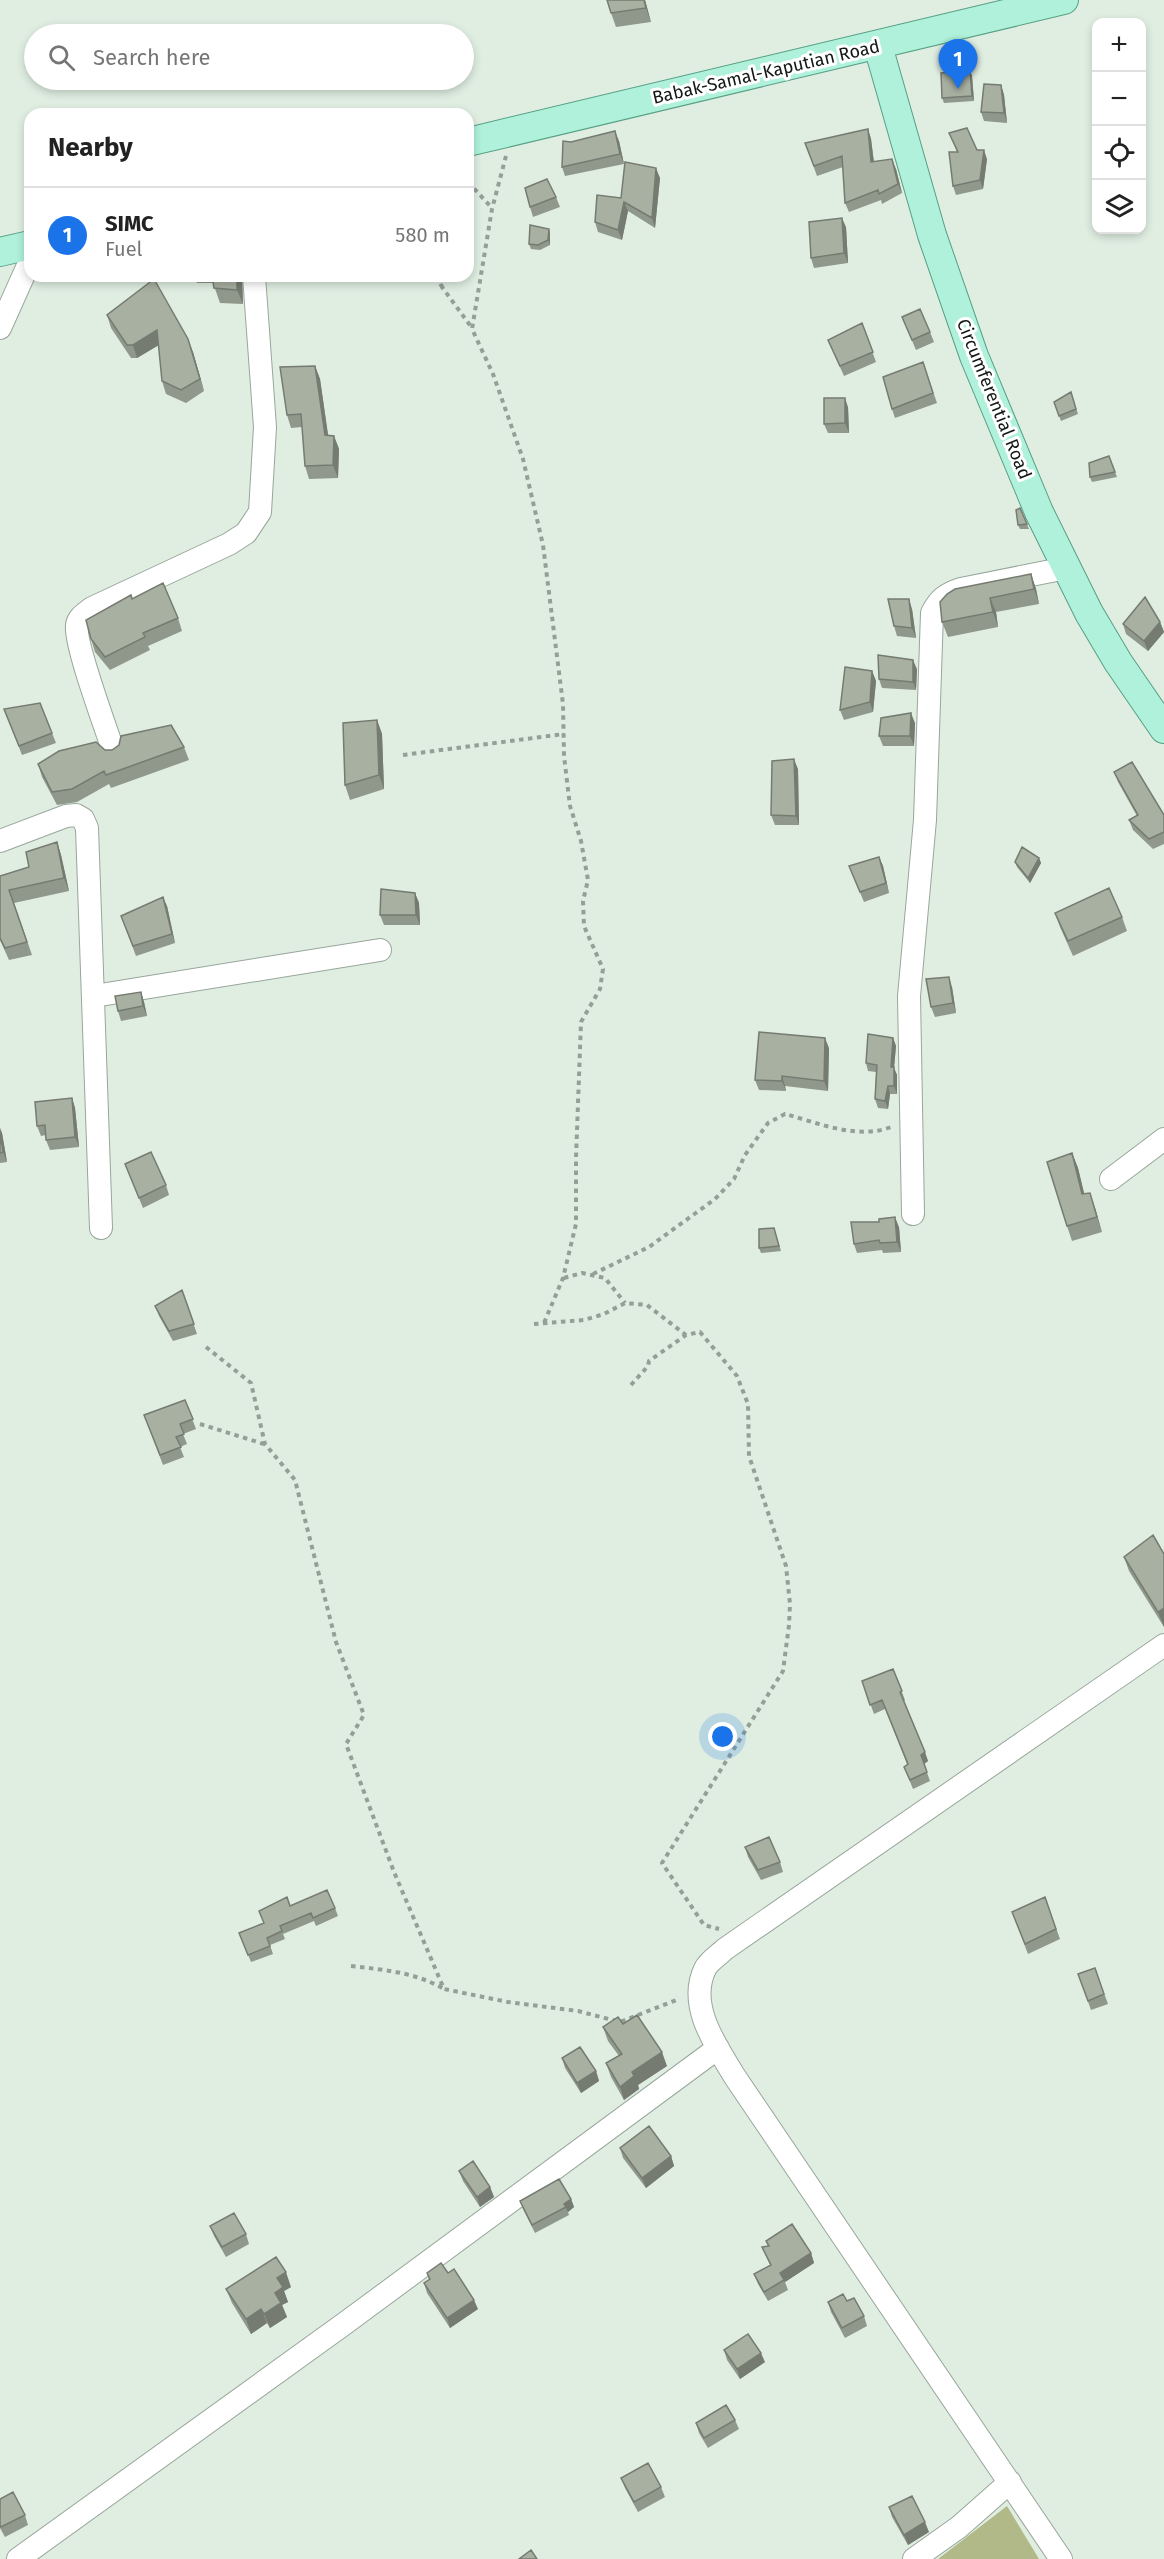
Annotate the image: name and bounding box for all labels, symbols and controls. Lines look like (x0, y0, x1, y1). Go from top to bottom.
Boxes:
map controls (1092, 18, 1146, 234)
button: + (1092, 18, 1146, 72)
search box (24, 24, 474, 90)
street label: Babak-Samal-Kaputian Road (650, 35, 882, 109)
pin: 1 (938, 40, 978, 89)
icon: search (45, 41, 78, 74)
text: Search here (93, 44, 211, 71)
button: − (1092, 72, 1146, 126)
button: locate (1092, 126, 1146, 180)
text: Nearby (48, 132, 133, 163)
button: layers (1092, 180, 1146, 234)
text: SIMC (105, 210, 154, 237)
text: 1 (63, 223, 72, 247)
text: 580 m (395, 223, 450, 247)
text: Fuel (105, 237, 142, 261)
street label: Circumferential Road (952, 316, 1036, 482)
your location (708, 1722, 737, 1751)

